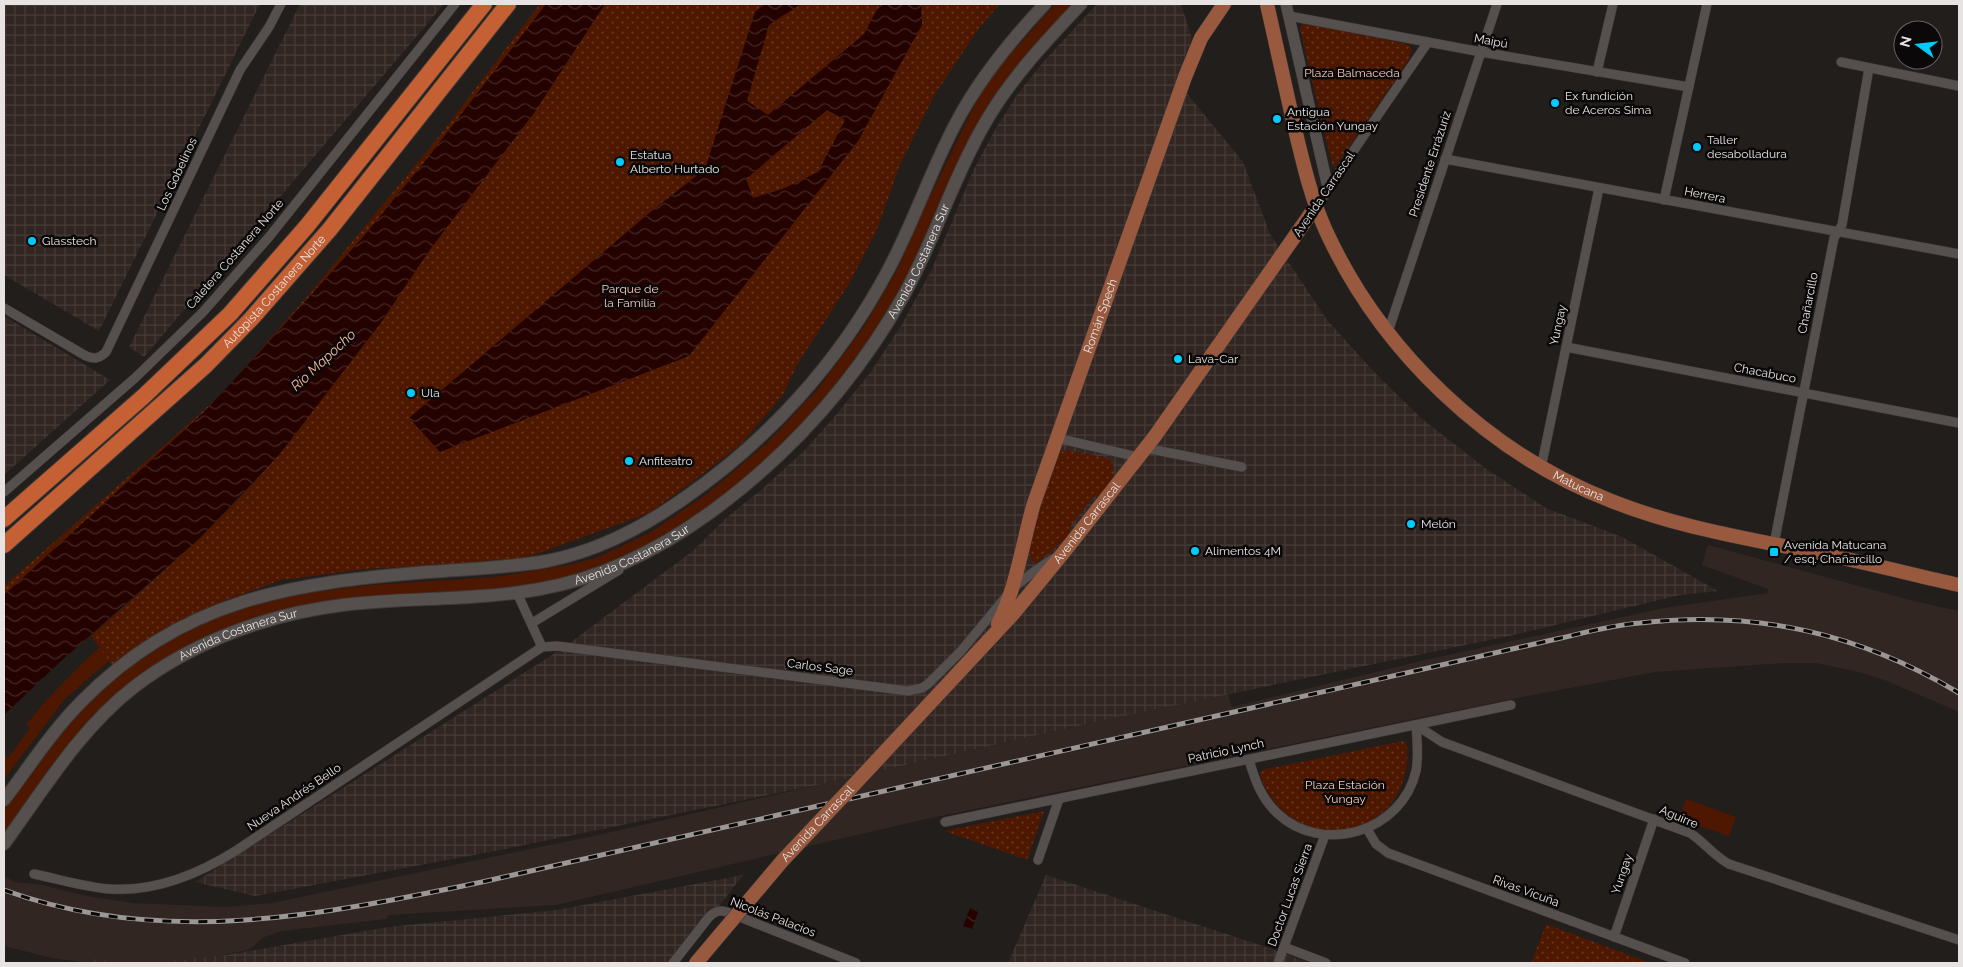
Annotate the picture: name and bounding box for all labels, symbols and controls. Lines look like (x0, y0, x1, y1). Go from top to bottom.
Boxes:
north arrow (1893, 20, 1943, 70)
street label: Maipú (1473, 31, 1509, 51)
text: N (1896, 34, 1915, 49)
park label: Plaza Balmaceda (1304, 66, 1400, 80)
place label: Ex fundición de Aceros Sima (1565, 89, 1651, 117)
marker: Ex fundición de Aceros Sima (1549, 97, 1561, 109)
place label: Antigua Estación Yungay (1287, 105, 1379, 133)
street label: Presidente Errázuriz (1406, 109, 1454, 219)
marker: Antigua Estación Yungay (1271, 113, 1283, 125)
place label: Taller desabolladura (1707, 133, 1787, 161)
street label: Los Gobelinos (154, 135, 200, 213)
marker: Taller desabolladura (1691, 141, 1703, 153)
place label: Estatua Alberto Hurtado (630, 148, 720, 176)
street label: Avenida Carrascal (1290, 148, 1358, 239)
marker: Estatua Alberto Hurtado (614, 156, 626, 168)
street label: Herrera (1683, 184, 1727, 206)
street label: Caletera Costanera Norte (184, 196, 286, 312)
street label: Avenida Costanera Sur (885, 201, 953, 321)
street label: Autopista Costanera Norte (220, 232, 328, 351)
place label: Glasstech (42, 234, 97, 248)
marker: Glasstech (26, 235, 38, 247)
street label: Chañarcillo (1795, 271, 1821, 335)
street label: Román Spech (1081, 277, 1120, 355)
park label: Parque de la Familia (601, 282, 659, 310)
street label: Yungay (1547, 303, 1569, 347)
water label: Río Mapocho (287, 326, 359, 394)
place label: Lava-Car (1188, 352, 1239, 366)
marker: Lava-Car (1172, 353, 1184, 365)
street label: Chacabuco (1733, 360, 1797, 386)
place label: Ula (421, 386, 440, 400)
marker: Ula (405, 387, 417, 399)
place label: Anfiteatro (639, 454, 693, 468)
marker: Anfiteatro (623, 455, 635, 467)
street label: Matucana (1550, 468, 1606, 504)
street label: Avenida Carrascal (1050, 479, 1124, 566)
place label: Melón (1421, 517, 1456, 531)
marker: Melón (1405, 518, 1417, 530)
street label: Avenida Costanera Sur (573, 521, 693, 588)
place label: Avenida Matucana / esq. Chañarcillo (1784, 538, 1886, 566)
place label: Alimentos 4M (1205, 544, 1281, 558)
marker: Alimentos 4M (1189, 545, 1201, 557)
marker: Avenida Matucana / esq. Chañarcillo (1768, 546, 1780, 558)
street label: Avenida Costanera Sur (176, 606, 299, 663)
street label: Carlos Sage (786, 656, 854, 678)
street label: Patricio Lynch (1187, 736, 1265, 766)
street label: Nueva Andrés Bello (245, 760, 343, 834)
park label: Plaza Estación Yungay (1305, 778, 1385, 806)
street label: Avenida Carrascal (778, 782, 857, 865)
street label: Aguirre (1658, 803, 1700, 831)
street label: Doctor Lucas Sierra (1265, 842, 1315, 948)
street label: Yungay (1609, 852, 1636, 896)
street label: Rivas Vicuña (1491, 873, 1561, 909)
street label: Nicolás Palacios (728, 894, 818, 940)

